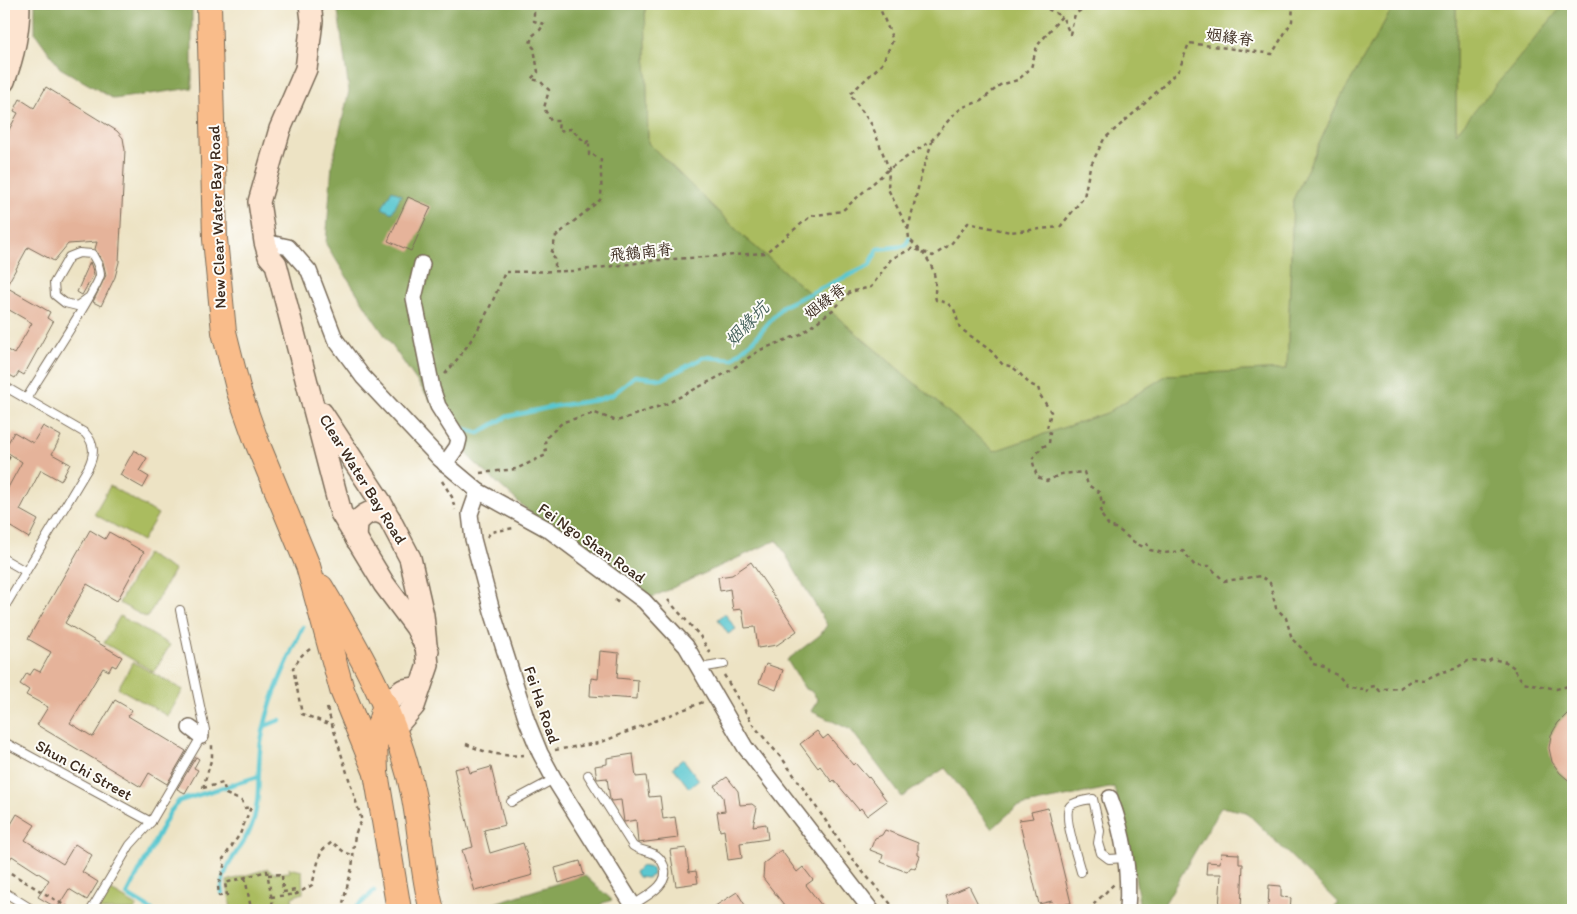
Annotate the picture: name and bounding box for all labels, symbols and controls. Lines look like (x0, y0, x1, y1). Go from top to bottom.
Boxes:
street label: 姻緣脊 (1205, 25, 1255, 49)
street label: New Clear Water Bay Road (204, 125, 230, 309)
street label: 飛鵝南脊 (608, 239, 674, 265)
street label: 姻緣脊 (800, 279, 850, 323)
water label: 姻緣坑 (720, 295, 775, 351)
street label: Clear Water Bay Road (315, 410, 411, 548)
street label: Fei Ngo Shan Road (535, 499, 650, 587)
street label: Fei Ha Road (520, 664, 564, 746)
street label: Shun Chi Street (32, 736, 136, 804)

